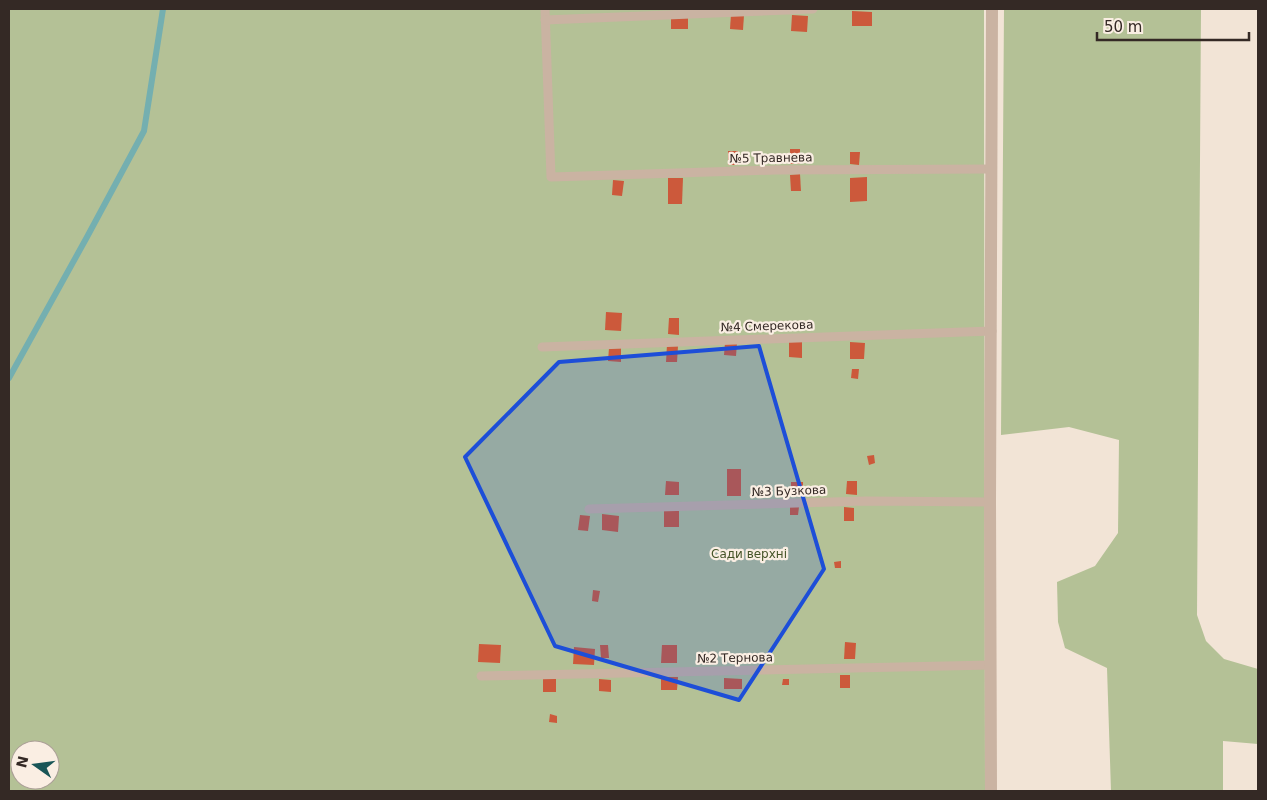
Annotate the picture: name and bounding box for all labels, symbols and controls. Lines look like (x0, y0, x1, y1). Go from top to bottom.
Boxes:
scale bar (1097, 10, 1250, 42)
text: 50 m (1104, 18, 1142, 36)
street label: №5 Травнева (729, 150, 813, 166)
street label: №4 Смерекова (720, 317, 814, 335)
street label: №3 Бузкова (751, 483, 827, 499)
park label: Сади верхні (711, 547, 787, 561)
street label: №2 Тернова (697, 650, 773, 666)
north arrow (10, 740, 60, 790)
text: N (13, 754, 32, 769)

